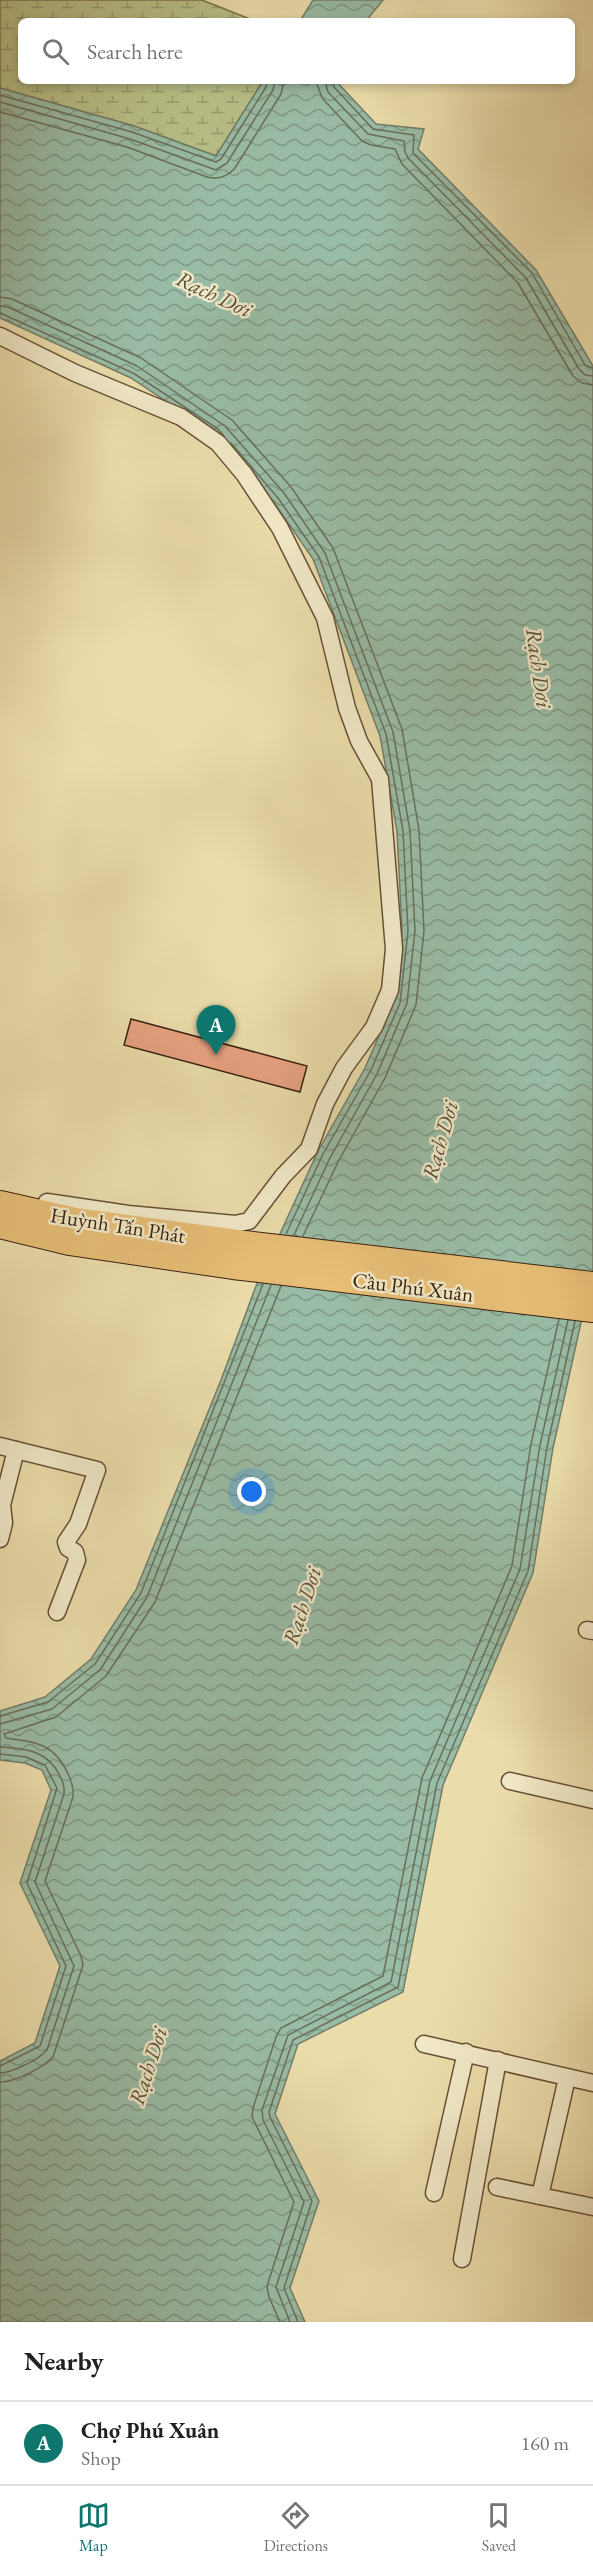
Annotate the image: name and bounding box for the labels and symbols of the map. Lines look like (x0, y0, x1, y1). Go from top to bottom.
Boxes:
water label: Rạch Dơi (171, 264, 258, 325)
water label: Rạch Dơi (519, 626, 559, 711)
pin: A (196, 1006, 236, 1055)
water label: Rạch Dơi (415, 1096, 465, 1183)
street label: Huỳnh Tấn Phát (49, 1201, 188, 1249)
street label: Cầu Phú Xuân (351, 1266, 475, 1308)
your location (237, 1477, 266, 1506)
water label: Rạch Dơi (276, 1562, 329, 1649)
water label: Rạch Dơi (122, 2022, 175, 2109)

